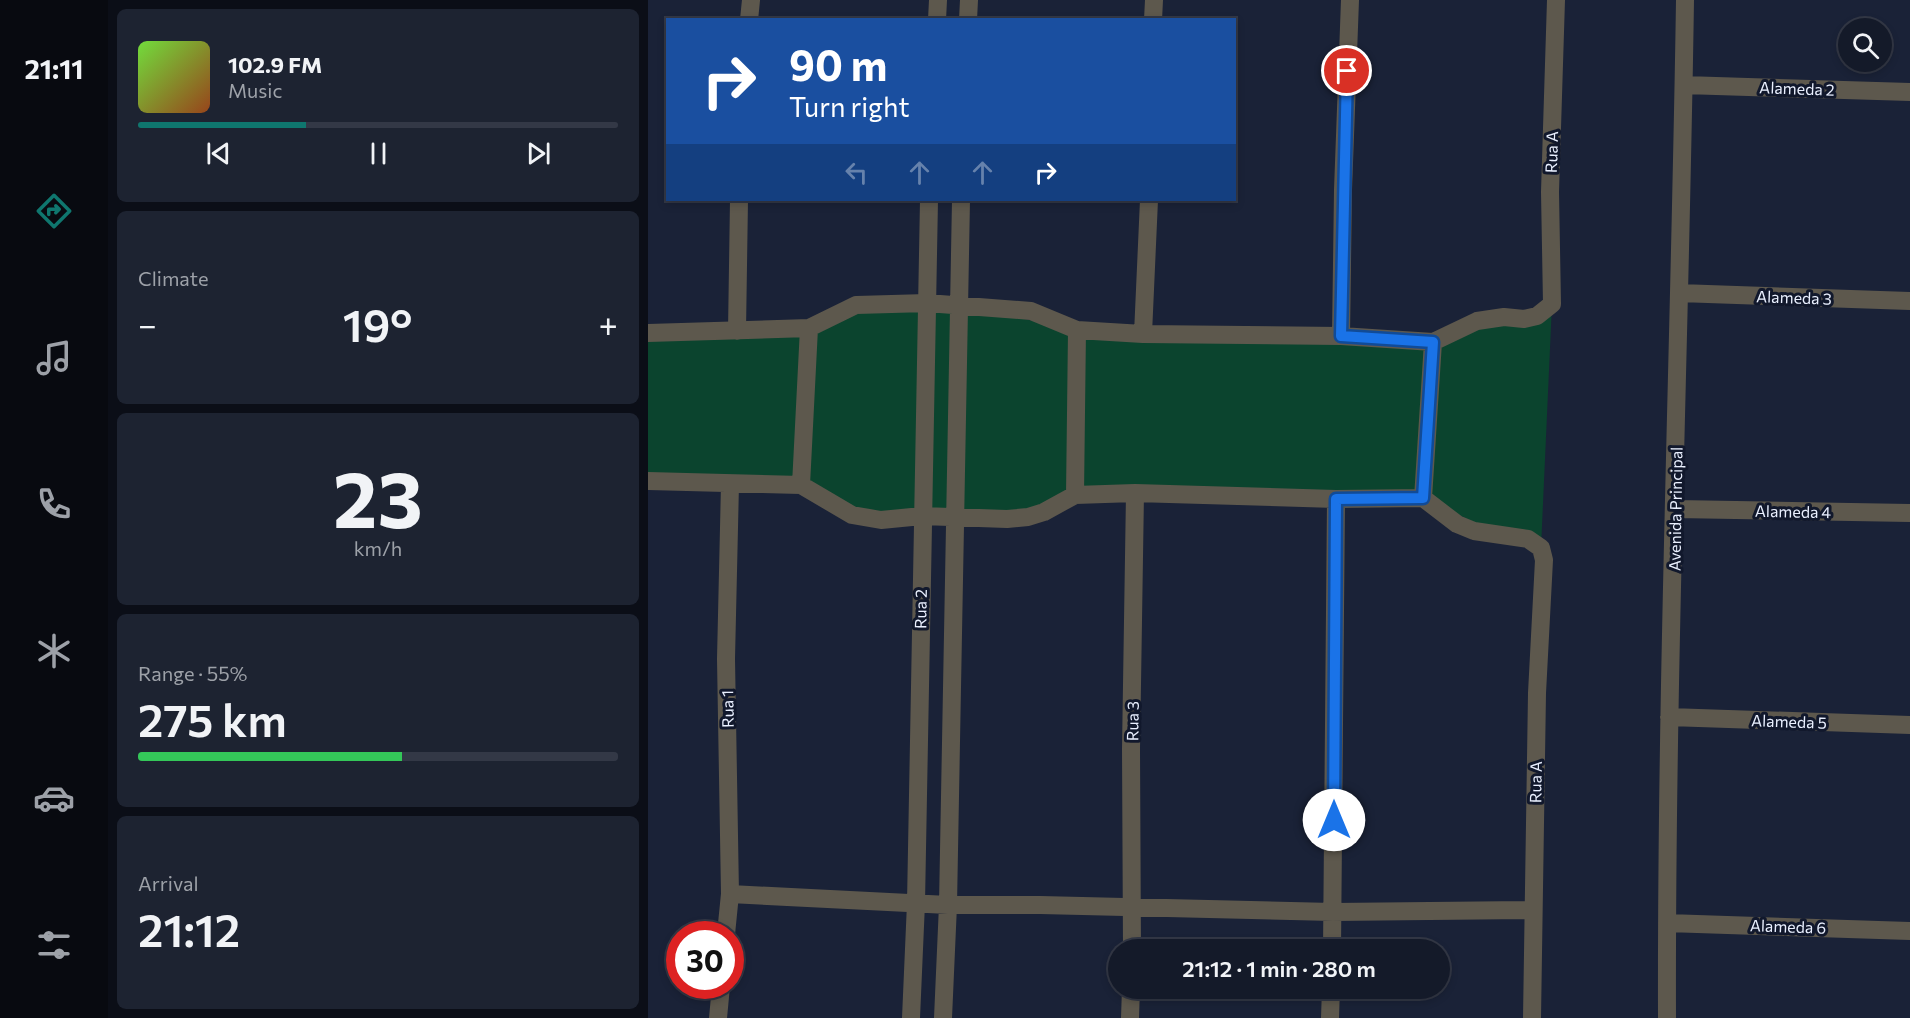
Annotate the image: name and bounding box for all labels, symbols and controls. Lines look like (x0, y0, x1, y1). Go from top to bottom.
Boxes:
map controls (1838, 18, 1892, 72)
button: search (1838, 18, 1892, 72)
text: 90 m (789, 38, 888, 90)
icon: right (690, 42, 768, 120)
pin (1321, 45, 1372, 96)
text: 102.9 FM (228, 51, 322, 78)
text: 21:11 (24, 52, 84, 85)
icon: arrive (1330, 54, 1363, 87)
street label: Alameda 2 (1759, 77, 1835, 99)
text: Music (228, 78, 282, 102)
text: Turn right (789, 90, 909, 123)
street label: Rua A (1541, 131, 1561, 173)
icon: previous (202, 137, 235, 170)
icon: pause (362, 137, 395, 170)
icon: next (522, 137, 555, 170)
icon: left (840, 156, 873, 189)
icon: ahead (903, 156, 936, 189)
icon: ahead (966, 156, 999, 189)
icon: right (1029, 156, 1062, 189)
icon: directions (33, 190, 75, 232)
text: Climate (138, 266, 208, 290)
street label: Alameda 3 (1756, 286, 1832, 308)
text: 19° (343, 296, 412, 351)
text: − (138, 303, 157, 344)
text: + (599, 303, 618, 344)
icon: music (33, 337, 75, 379)
street label: Avenida Principal (1664, 447, 1686, 571)
text: 23 (333, 449, 423, 544)
icon: phone (33, 483, 75, 525)
street label: Alameda 4 (1755, 501, 1832, 521)
text: km/h (354, 536, 402, 560)
street label: Rua 2 (910, 589, 930, 629)
icon: climate (33, 630, 75, 672)
text: Range · 55% (138, 661, 247, 685)
street label: Rua 1 (717, 690, 737, 728)
text: 275 km (138, 691, 287, 746)
street label: Rua 3 (1122, 701, 1142, 741)
street label: Alameda 5 (1751, 710, 1827, 732)
street label: Rua A (1525, 761, 1545, 803)
icon: car (33, 777, 75, 819)
position arrow (1302, 788, 1366, 852)
text: Arrival (138, 871, 199, 895)
text: 21:12 (138, 901, 240, 956)
street label: Alameda 6 (1750, 915, 1826, 937)
speed limit sign: 30 (666, 921, 744, 999)
icon: filters (33, 924, 75, 966)
text: 21:12 · 1 min · 280 m (1182, 955, 1376, 982)

